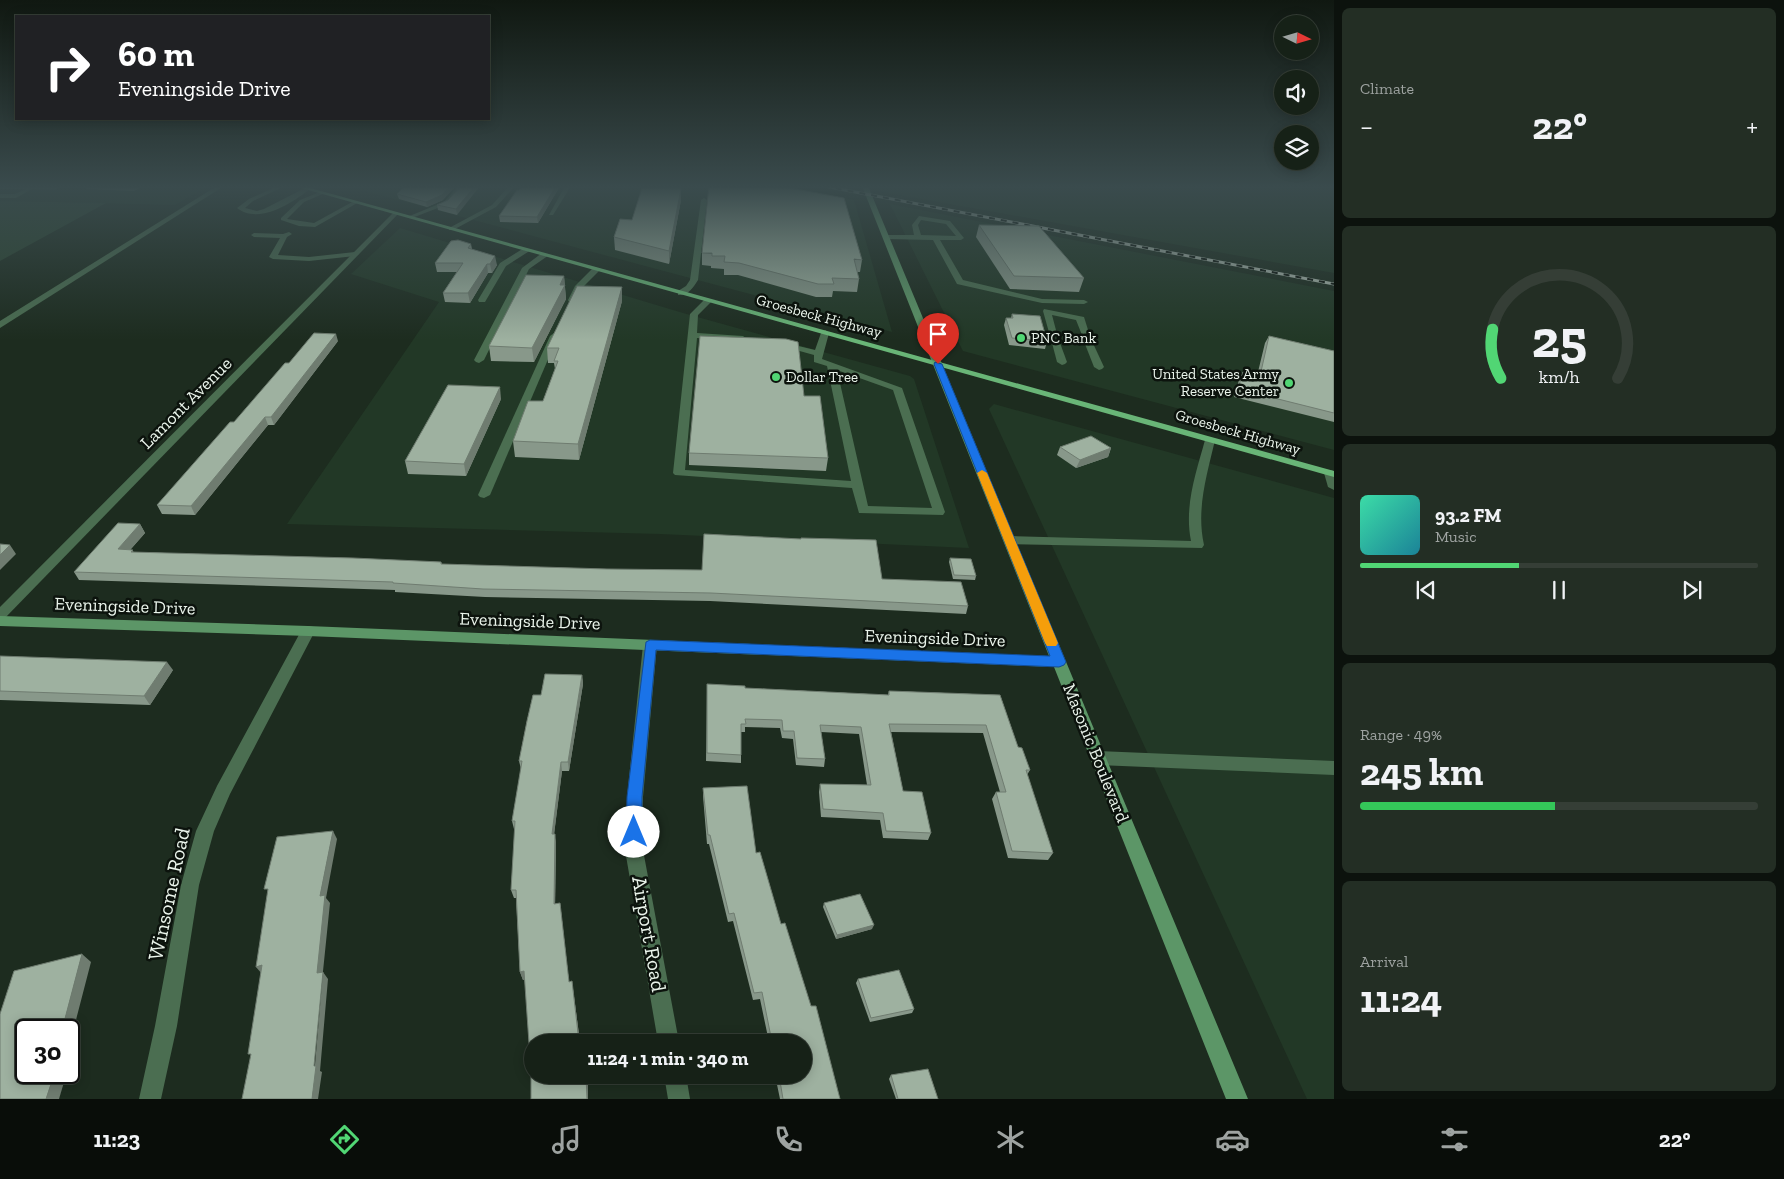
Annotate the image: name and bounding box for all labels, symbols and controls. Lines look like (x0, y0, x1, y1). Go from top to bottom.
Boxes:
north arrow (1274, 15, 1319, 60)
map controls (1274, 15, 1319, 170)
text: 60 m (118, 33, 194, 75)
icon: right (35, 35, 100, 100)
button: sound (1274, 70, 1319, 115)
text: Eveningside Drive (118, 75, 291, 102)
text: Climate (1360, 79, 1414, 98)
text: 22° (1532, 103, 1587, 149)
text: − (1360, 110, 1373, 143)
text: + (1746, 110, 1758, 143)
button: layers (1274, 125, 1319, 170)
street label: Groesbeck Highway (754, 291, 884, 341)
text: 25 (1531, 308, 1587, 370)
pin (917, 313, 959, 364)
icon: arrive (924, 320, 952, 348)
place label: PNC Bank (1031, 329, 1096, 347)
marker: PNC Bank (1015, 332, 1027, 344)
street label: Lamont Avenue (135, 352, 237, 454)
place label: United States Army Reserve Center (1152, 365, 1279, 400)
text: km/h (1539, 366, 1579, 388)
place label: Dollar Tree (786, 368, 858, 386)
marker: Dollar Tree (770, 371, 782, 383)
marker: United States Army Reserve Center (1283, 377, 1295, 389)
street label: Groesbeck Highway (1173, 406, 1303, 459)
text: 93.2 FM (1435, 504, 1501, 527)
text: Music (1435, 527, 1477, 546)
icon: previous (1412, 576, 1440, 604)
icon: pause (1545, 576, 1573, 604)
icon: next (1678, 576, 1706, 604)
street label: Eveningside Drive (54, 593, 196, 619)
street label: Eveningside Drive (459, 608, 601, 634)
street label: Eveningside Drive (864, 625, 1006, 651)
street label: Masonic Boulevard (1058, 680, 1134, 826)
text: Range · 49% (1360, 725, 1442, 744)
text: 245 km (1360, 749, 1483, 795)
position arrow (607, 805, 659, 857)
street label: Winsome Road (142, 825, 195, 963)
street label: Airport Road (627, 874, 672, 994)
text: Arrival (1360, 952, 1408, 971)
text: 11:24 (1360, 976, 1442, 1022)
speed limit sign: 30 (15, 1019, 80, 1084)
text: 11:24 · 1 min · 340 m (588, 1047, 748, 1070)
icon: directions (327, 1122, 362, 1157)
icon: music (549, 1122, 584, 1157)
icon: phone (771, 1122, 806, 1157)
icon: climate (993, 1122, 1028, 1157)
icon: car (1215, 1122, 1250, 1157)
icon: filters (1437, 1122, 1472, 1157)
text: 11:23 (93, 1126, 140, 1153)
text: 22° (1659, 1126, 1690, 1153)

